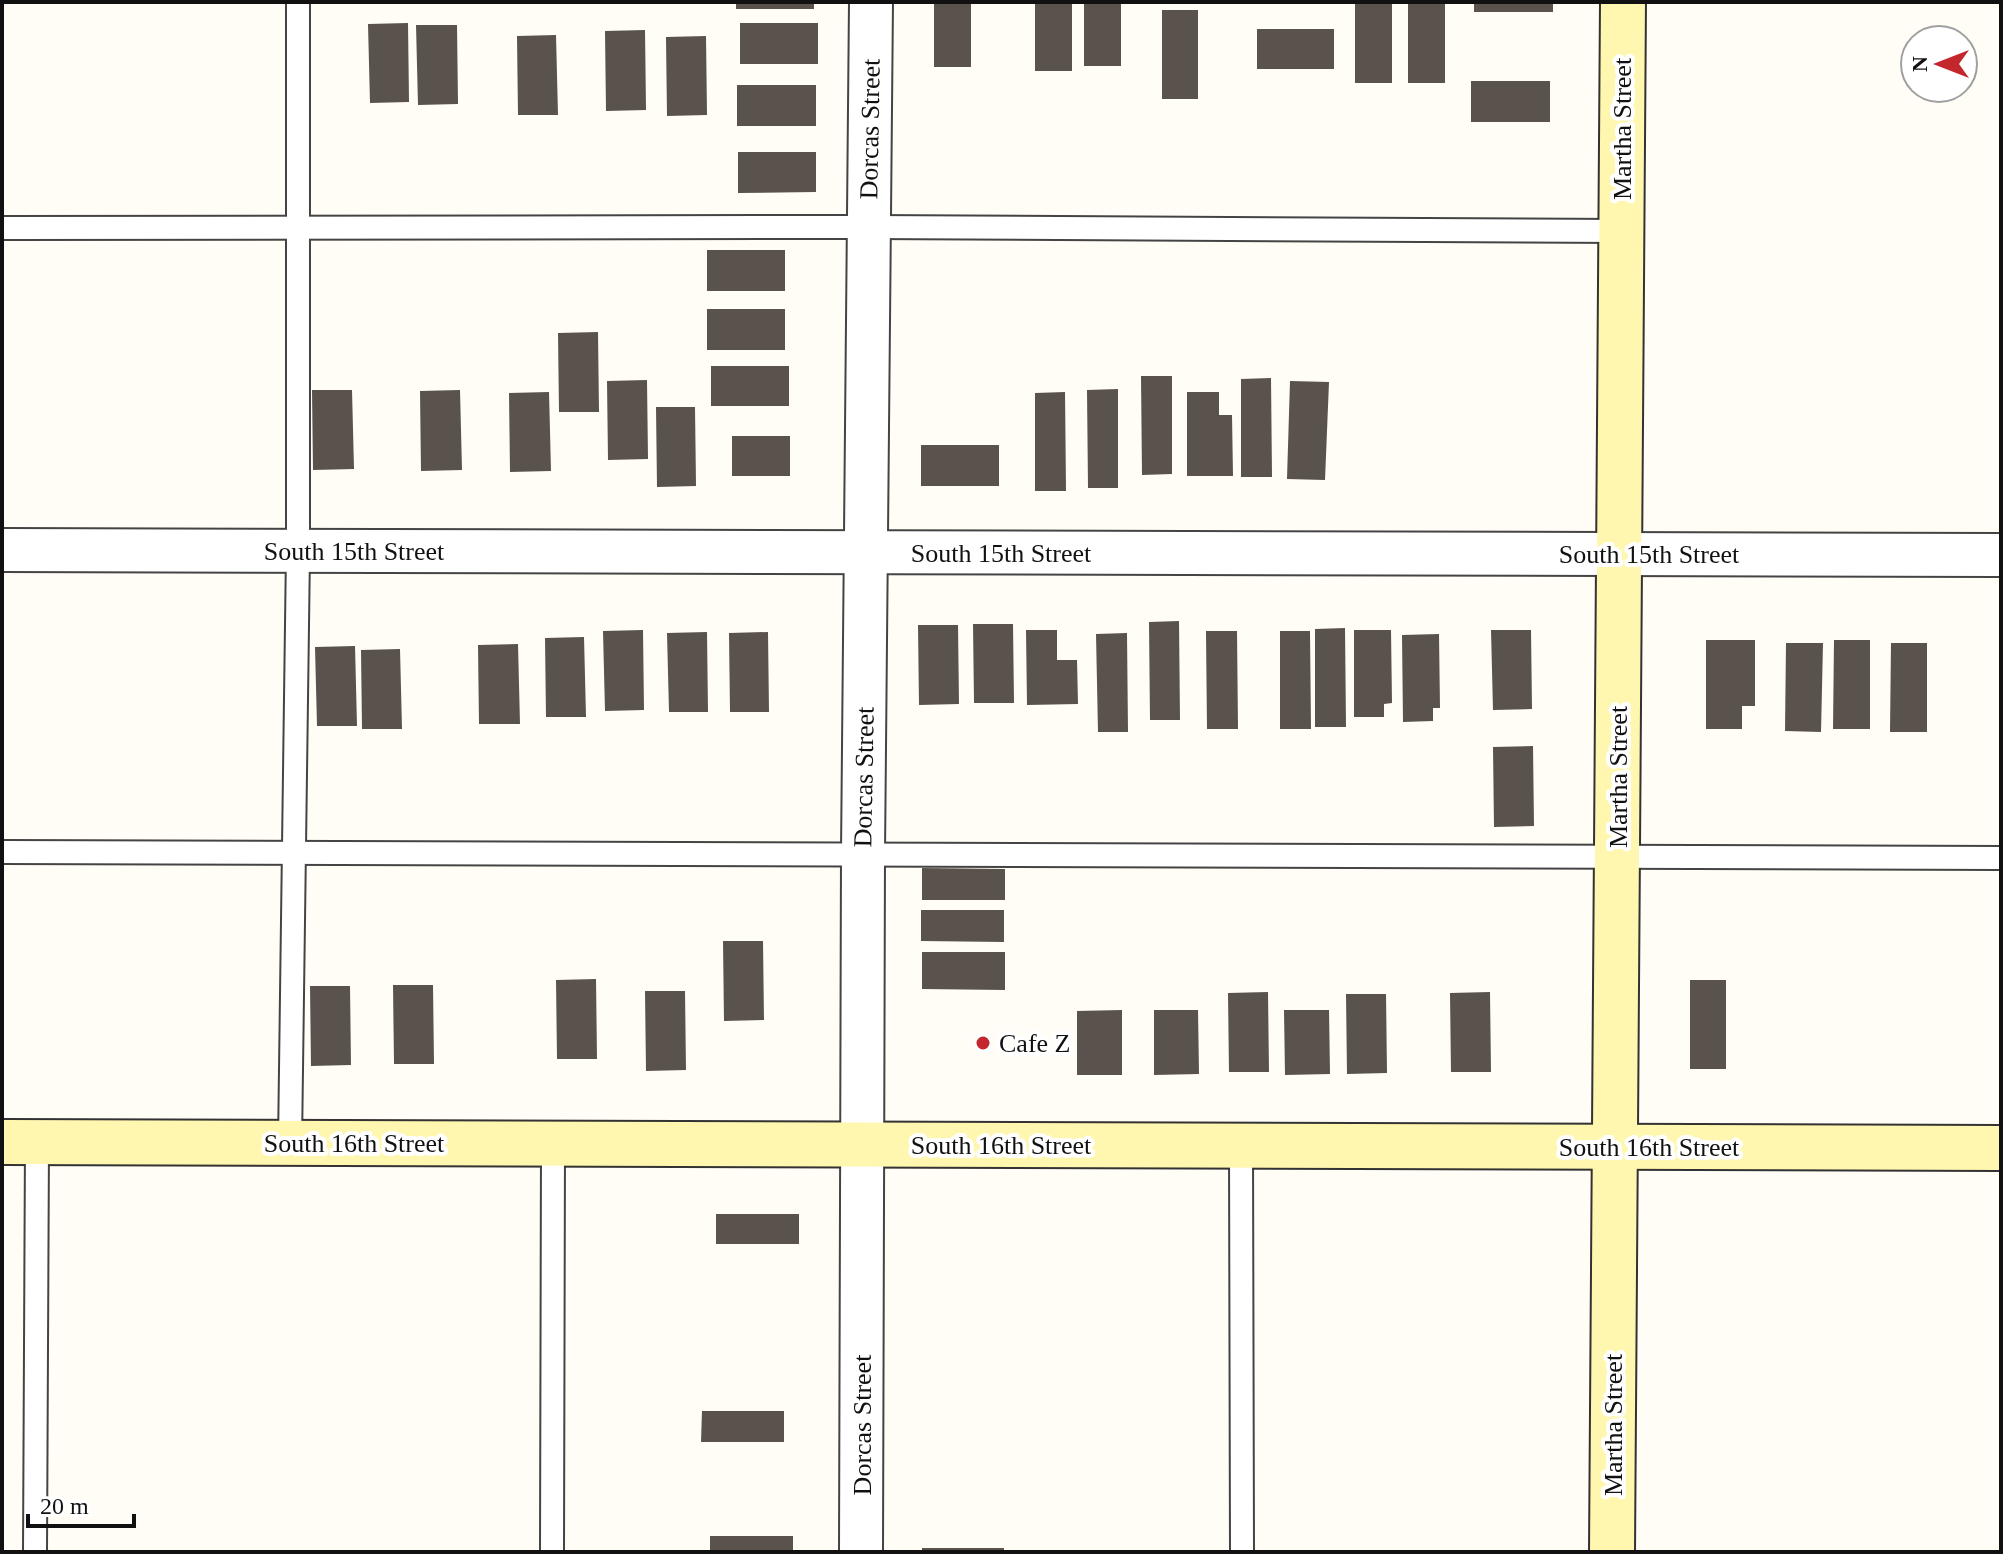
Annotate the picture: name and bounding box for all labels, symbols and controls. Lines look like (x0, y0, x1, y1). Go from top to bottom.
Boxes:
north arrow (1899, 24, 1979, 104)
text: N (1907, 56, 1932, 72)
street label: Martha Street (1608, 57, 1637, 200)
street label: Dorcas Street (854, 58, 886, 200)
street label: South 15th Street (264, 537, 445, 566)
street label: South 15th Street (911, 539, 1092, 568)
street label: South 15th Street (1559, 540, 1740, 569)
street label: Martha Street (1604, 705, 1633, 848)
street label: Dorcas Street (848, 706, 880, 848)
place label: Cafe Z (999, 1029, 1070, 1058)
marker: Cafe Z (974, 1034, 992, 1052)
street label: South 16th Street (264, 1129, 445, 1158)
street label: South 16th Street (911, 1131, 1092, 1160)
street label: South 16th Street (1559, 1133, 1740, 1162)
street label: Martha Street (1599, 1353, 1628, 1496)
street label: Dorcas Street (848, 1354, 877, 1495)
scale bar (28, 1478, 134, 1528)
text: 20 m (40, 1493, 89, 1519)

